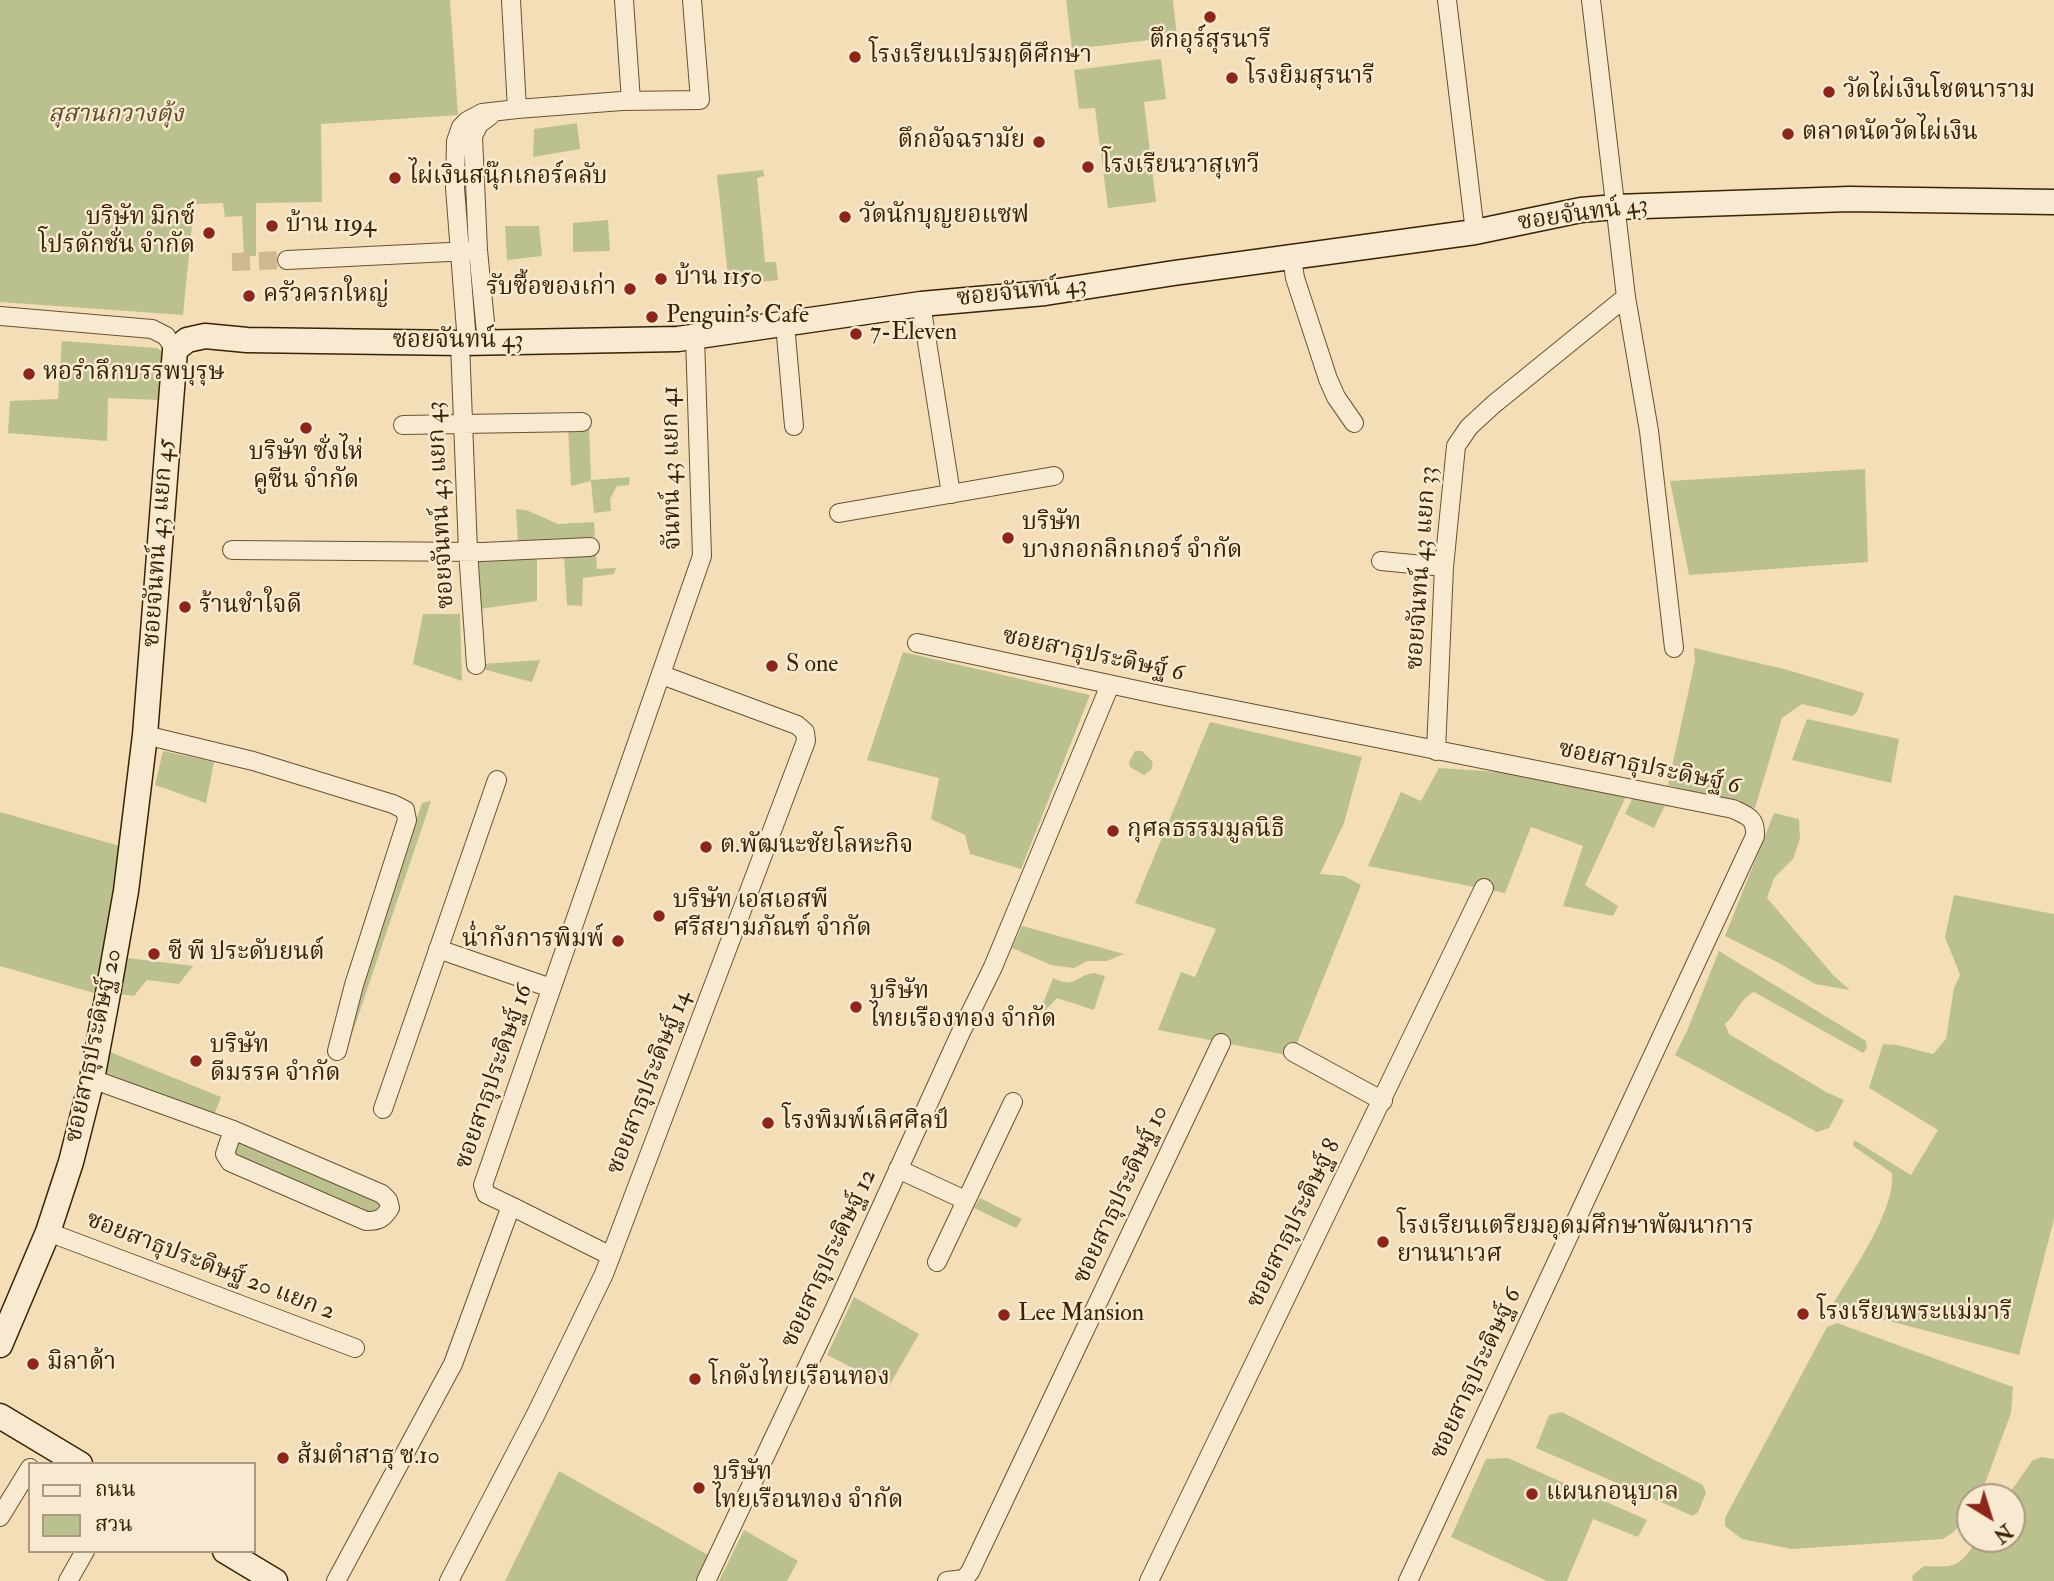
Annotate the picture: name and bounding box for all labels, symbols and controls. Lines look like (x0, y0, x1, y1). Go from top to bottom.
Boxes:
marker: ตึกอุร์สุรนารี (1202, 9, 1218, 25)
place label: ตึกอุร์สุรนารี (1149, 28, 1271, 56)
place label: โรงเรียนเปรมฤดีศึกษา (869, 43, 1092, 71)
marker: โรงเรียนเปรมฤดีศึกษา (847, 49, 863, 65)
place label: โรงยิมสุรนารี (1246, 64, 1374, 92)
marker: โรงยิมสุรนารี (1224, 70, 1240, 86)
place label: วัดไผ่เงินโชตนาราม (1843, 78, 2035, 106)
marker: วัดไผ่เงินโชตนาราม (1821, 84, 1837, 100)
park label: สุสานกวางตุ้ง (48, 102, 184, 130)
place label: ตลาดนัดวัดไผ่เงิน (1802, 120, 1978, 148)
marker: ตลาดนัดวัดไผ่เงิน (1780, 126, 1796, 142)
place label: ตึกอัจฉรามัย (898, 128, 1025, 156)
marker: ตึกอัจฉรามัย (1031, 134, 1047, 150)
place label: โรงเรียนวาสุเทวี (1102, 153, 1259, 181)
marker: โรงเรียนวาสุเทวี (1080, 159, 1096, 175)
place label: ไผ่เงินสนุ๊กเกอร์คลับ (409, 164, 608, 192)
marker: ไผ่เงินสนุ๊กเกอร์คลับ (387, 170, 403, 186)
street label: ซอยจันทน์ 43 (1516, 192, 1650, 238)
place label: วัดนักบุญยอแซฟ (859, 203, 1029, 231)
place label: บริษัท มิกซ์ โปรดักชั่น จำกัด (38, 205, 195, 261)
marker: วัดนักบุญยอแซฟ (837, 209, 853, 225)
place label: บ้าน 1194 (286, 212, 376, 240)
marker: บ้าน 1194 (264, 218, 280, 234)
marker: บริษัท มิกซ์ โปรดักชั่น จำกัด (201, 225, 217, 241)
place label: บ้าน 1150 (675, 265, 762, 293)
marker: บ้าน 1150 (653, 271, 669, 287)
street label: ซอยจันทน์ 43 (955, 272, 1089, 314)
place label: รับซื้อของเก่า (486, 275, 616, 303)
marker: รับซื้อของเก่า (622, 281, 638, 297)
place label: ครัวครกใหญ่ (263, 282, 389, 310)
marker: ครัวครกใหญ่ (241, 288, 257, 304)
place label: Penguin's Cafe (666, 303, 809, 331)
marker: Penguin's Cafe (644, 309, 660, 325)
place label: 7-Eleven (870, 320, 957, 348)
marker: 7-Eleven (848, 326, 864, 342)
street label: ซอยจันทน์ 43 (392, 328, 524, 356)
place label: หอรำลึกบรรพบุรุษ (43, 360, 224, 388)
marker: หอรำลึกบรรพบุรุษ (21, 366, 37, 382)
street label: จันทน์ 43 แยก 41 (657, 386, 689, 550)
street label: ซอยจันทน์ 43 แยก 43 (422, 400, 462, 610)
marker: บริษัท ซั่งไห่ คูซีน จำกัด (298, 420, 314, 436)
street label: ซอยจันทน์ 43 แยก 45 (138, 438, 182, 648)
place label: บริษัท ซั่งไห่ คูซีน จำกัด (249, 440, 363, 496)
street label: ซอยจันทน์ 43 แยก 33 (1402, 465, 1444, 671)
place label: บริษัท บางกอกลิกเกอร์ จำกัด (1022, 510, 1242, 566)
marker: บริษัท บางกอกลิกเกอร์ จำกัด (1000, 530, 1016, 546)
place label: ร้านชำใจดี (199, 593, 302, 621)
marker: ร้านชำใจดี (177, 599, 193, 615)
street label: ซอยสาธุประดิษฐ์ 6 (1000, 623, 1186, 689)
place label: S one (786, 652, 838, 680)
marker: S one (764, 658, 780, 674)
street label: ซอยสาธุประดิษฐ์ 6 (1556, 736, 1742, 802)
place label: กุศลธรรมมูลนิธิ (1127, 817, 1285, 845)
marker: กุศลธรรมมูลนิธิ (1105, 823, 1121, 839)
place label: ต.พัฒนะชัยโลหะกิจ (720, 833, 913, 861)
marker: ต.พัฒนะชัยโลหะกิจ (698, 839, 714, 855)
place label: บริษัท เอสเอสพี ศรีสยามภัณฑ์ จำกัด (673, 888, 872, 944)
marker: บริษัท เอสเอสพี ศรีสยามภัณฑ์ จำกัด (651, 908, 667, 924)
place label: น่ำกังการพิมพ์ (462, 927, 604, 955)
marker: น่ำกังการพิมพ์ (610, 933, 626, 949)
place label: ซี พี ประดับยนต์ (168, 940, 325, 968)
marker: ซี พี ประดับยนต์ (146, 946, 162, 962)
street label: ซอยสาธุประดิษฐ์ 20 (60, 947, 130, 1145)
place label: บริษัท ไทยเรืองทอง จำกัด (870, 979, 1056, 1035)
street label: ซอยสาธุประดิษฐ์ 16 (450, 981, 540, 1173)
street label: ซอยสาธุประดิษฐ์ 14 (602, 987, 698, 1179)
marker: บริษัท ไทยเรืองทอง จำกัด (848, 999, 864, 1015)
place label: บริษัท ดีมรรค จำกัด (210, 1033, 341, 1089)
marker: บริษัท ดีมรรค จำกัด (188, 1053, 204, 1069)
street label: ซอยสาธุประดิษฐ์ 10 (1068, 1101, 1176, 1289)
place label: โรงพิมพ์เลิศศิลป์ (782, 1109, 949, 1137)
marker: โรงพิมพ์เลิศศิลป์ (760, 1115, 776, 1131)
street label: ซอยสาธุประดิษฐ์ 8 (1242, 1135, 1348, 1313)
street label: ซอยสาธุประดิษฐ์ 12 (776, 1165, 884, 1353)
street label: ซอยสาธุประดิษฐ์ 20 แยก 2 (82, 1206, 338, 1328)
place label: โรงเรียนเตรียมอุดมศึกษาพัฒนาการ ยานนาเวศ (1397, 1214, 1754, 1270)
marker: โรงเรียนเตรียมอุดมศึกษาพัฒนาการ ยานนาเวศ (1375, 1234, 1391, 1250)
street label: ซอยสาธุประดิษฐ์ 6 (1425, 1284, 1529, 1464)
place label: โรงเรียนพระแม่มารี (1817, 1300, 2012, 1328)
place label: Lee Mansion (1018, 1301, 1144, 1329)
marker: โรงเรียนพระแม่มารี (1795, 1306, 1811, 1322)
marker: Lee Mansion (996, 1307, 1012, 1323)
place label: มิลาด้า (47, 1350, 116, 1378)
marker: มิลาด้า (25, 1356, 41, 1372)
place label: โกดังไทยเรือนทอง (709, 1365, 890, 1393)
marker: โกดังไทยเรือนทอง (687, 1371, 703, 1387)
place label: ส้มตำสาธุ ซ.10 (297, 1444, 440, 1472)
marker: ส้มตำสาธุ ซ.10 (275, 1450, 291, 1466)
place label: บริษัท ไทยเรือนทอง จำกัด (713, 1460, 903, 1516)
legend (28, 1462, 256, 1553)
text: ถนน (95, 1476, 136, 1503)
marker: บริษัท ไทยเรือนทอง จำกัด (691, 1480, 707, 1496)
place label: แผนกอนุบาล (1546, 1480, 1679, 1508)
north arrow (1956, 1483, 2026, 1553)
marker: แผนกอนุบาล (1524, 1486, 1540, 1502)
text: สวน (95, 1511, 133, 1538)
text: N (1989, 1518, 2017, 1548)

